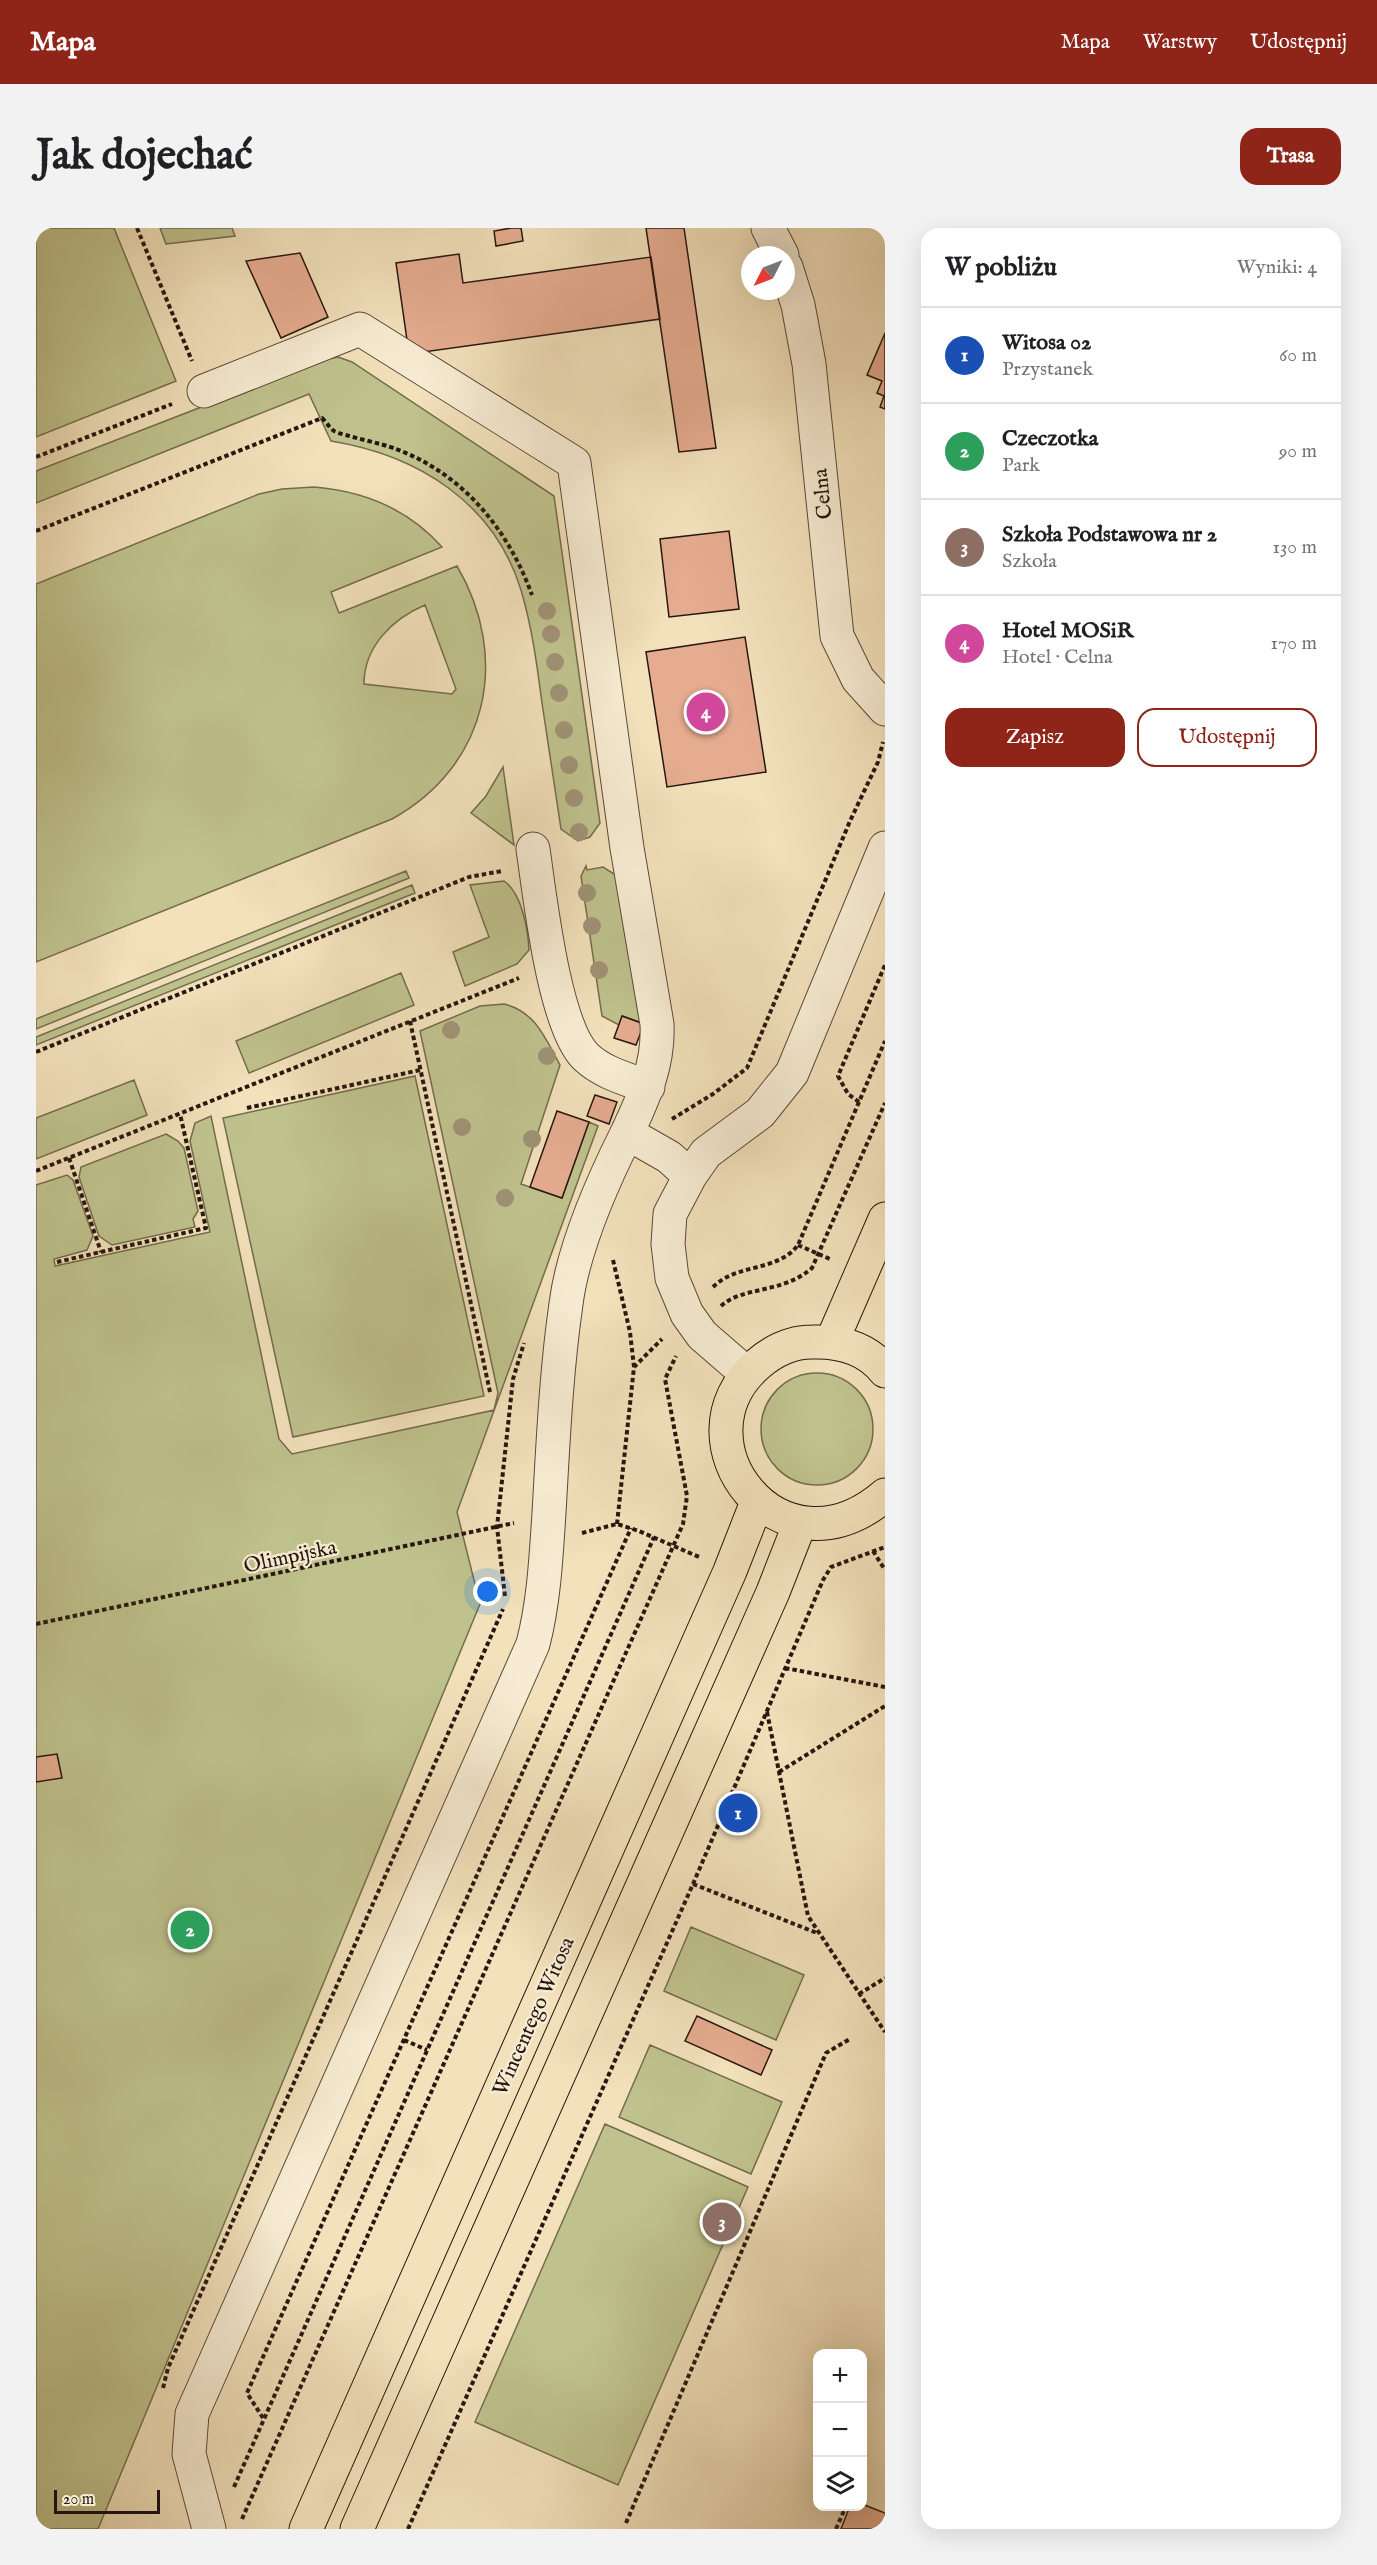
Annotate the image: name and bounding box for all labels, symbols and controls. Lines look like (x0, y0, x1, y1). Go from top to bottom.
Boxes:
text: Mapa (30, 25, 96, 60)
text: Mapa (1060, 29, 1110, 56)
text: Warstwy (1143, 29, 1217, 56)
text: Udostępnij (1250, 29, 1347, 56)
button: Trasa (1240, 128, 1341, 185)
text: Jak dojechać (36, 130, 253, 183)
north arrow (741, 246, 795, 300)
text: W pobliżu (945, 251, 1057, 284)
text: Wyniki: 4 (1237, 255, 1317, 280)
text: Witosa 02 (1002, 329, 1091, 357)
text: 1 (961, 343, 968, 368)
text: 60 m (1279, 343, 1317, 368)
text: Przystanek (1002, 357, 1093, 382)
text: Czeczotka (1002, 425, 1098, 453)
text: 2 (960, 439, 969, 464)
text: 90 m (1279, 439, 1317, 464)
text: Park (1002, 453, 1040, 478)
street label: Celna (807, 466, 840, 520)
text: Szkoła Podstawowa nr 2 (1002, 521, 1217, 549)
text: 3 (961, 535, 968, 560)
text: 130 m (1272, 535, 1317, 560)
text: Szkoła (1002, 549, 1057, 574)
text: Hotel MOSiR (1002, 617, 1133, 645)
text: 4 (960, 631, 969, 656)
text: 170 m (1271, 631, 1317, 656)
text: Hotel · Celna (1002, 645, 1113, 670)
pin: 4 (686, 690, 726, 734)
button: Zapisz (945, 708, 1125, 767)
button: Udostępnij (1137, 708, 1317, 767)
street label: Olimpijska (241, 1534, 340, 1580)
your location (473, 1577, 502, 1606)
pin: 1 (718, 1790, 758, 1836)
pin: 2 (170, 1908, 210, 1952)
street label: Wincentego Witosa (487, 1932, 582, 2100)
pin: 3 (702, 2200, 742, 2244)
map controls (813, 2349, 867, 2511)
button: + (813, 2349, 867, 2403)
button: − (813, 2403, 867, 2457)
button: layers (813, 2457, 867, 2511)
scale bar (54, 2487, 160, 2514)
text: 20 m (63, 2490, 94, 2510)

